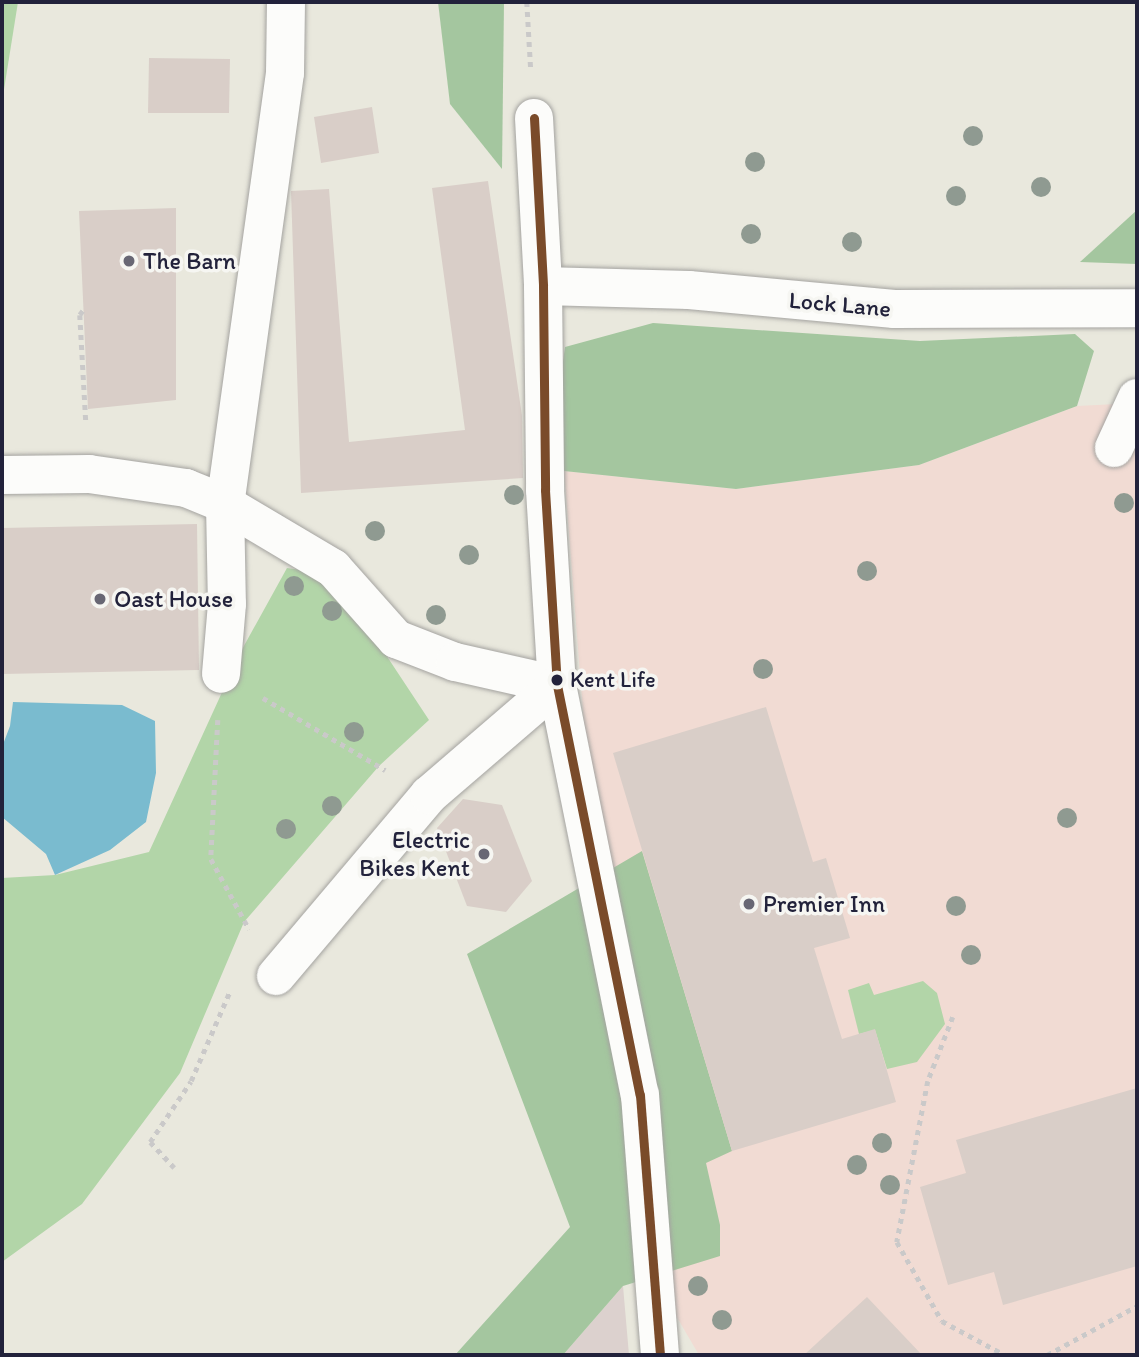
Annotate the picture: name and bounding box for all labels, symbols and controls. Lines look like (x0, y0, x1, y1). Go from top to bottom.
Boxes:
place label: The Barn (143, 247, 237, 275)
marker: The Barn (121, 253, 137, 269)
street label: Lock Lane (787, 285, 893, 323)
place label: Oast House (114, 585, 233, 613)
marker: Oast House (92, 591, 108, 607)
place label: Kent Life (570, 667, 656, 693)
marker: Kent Life (550, 673, 564, 687)
place label: Electric Bikes Kent (359, 826, 470, 882)
marker: Electric Bikes Kent (476, 846, 492, 862)
place label: Premier Inn (763, 890, 885, 918)
marker: Premier Inn (741, 896, 757, 912)

